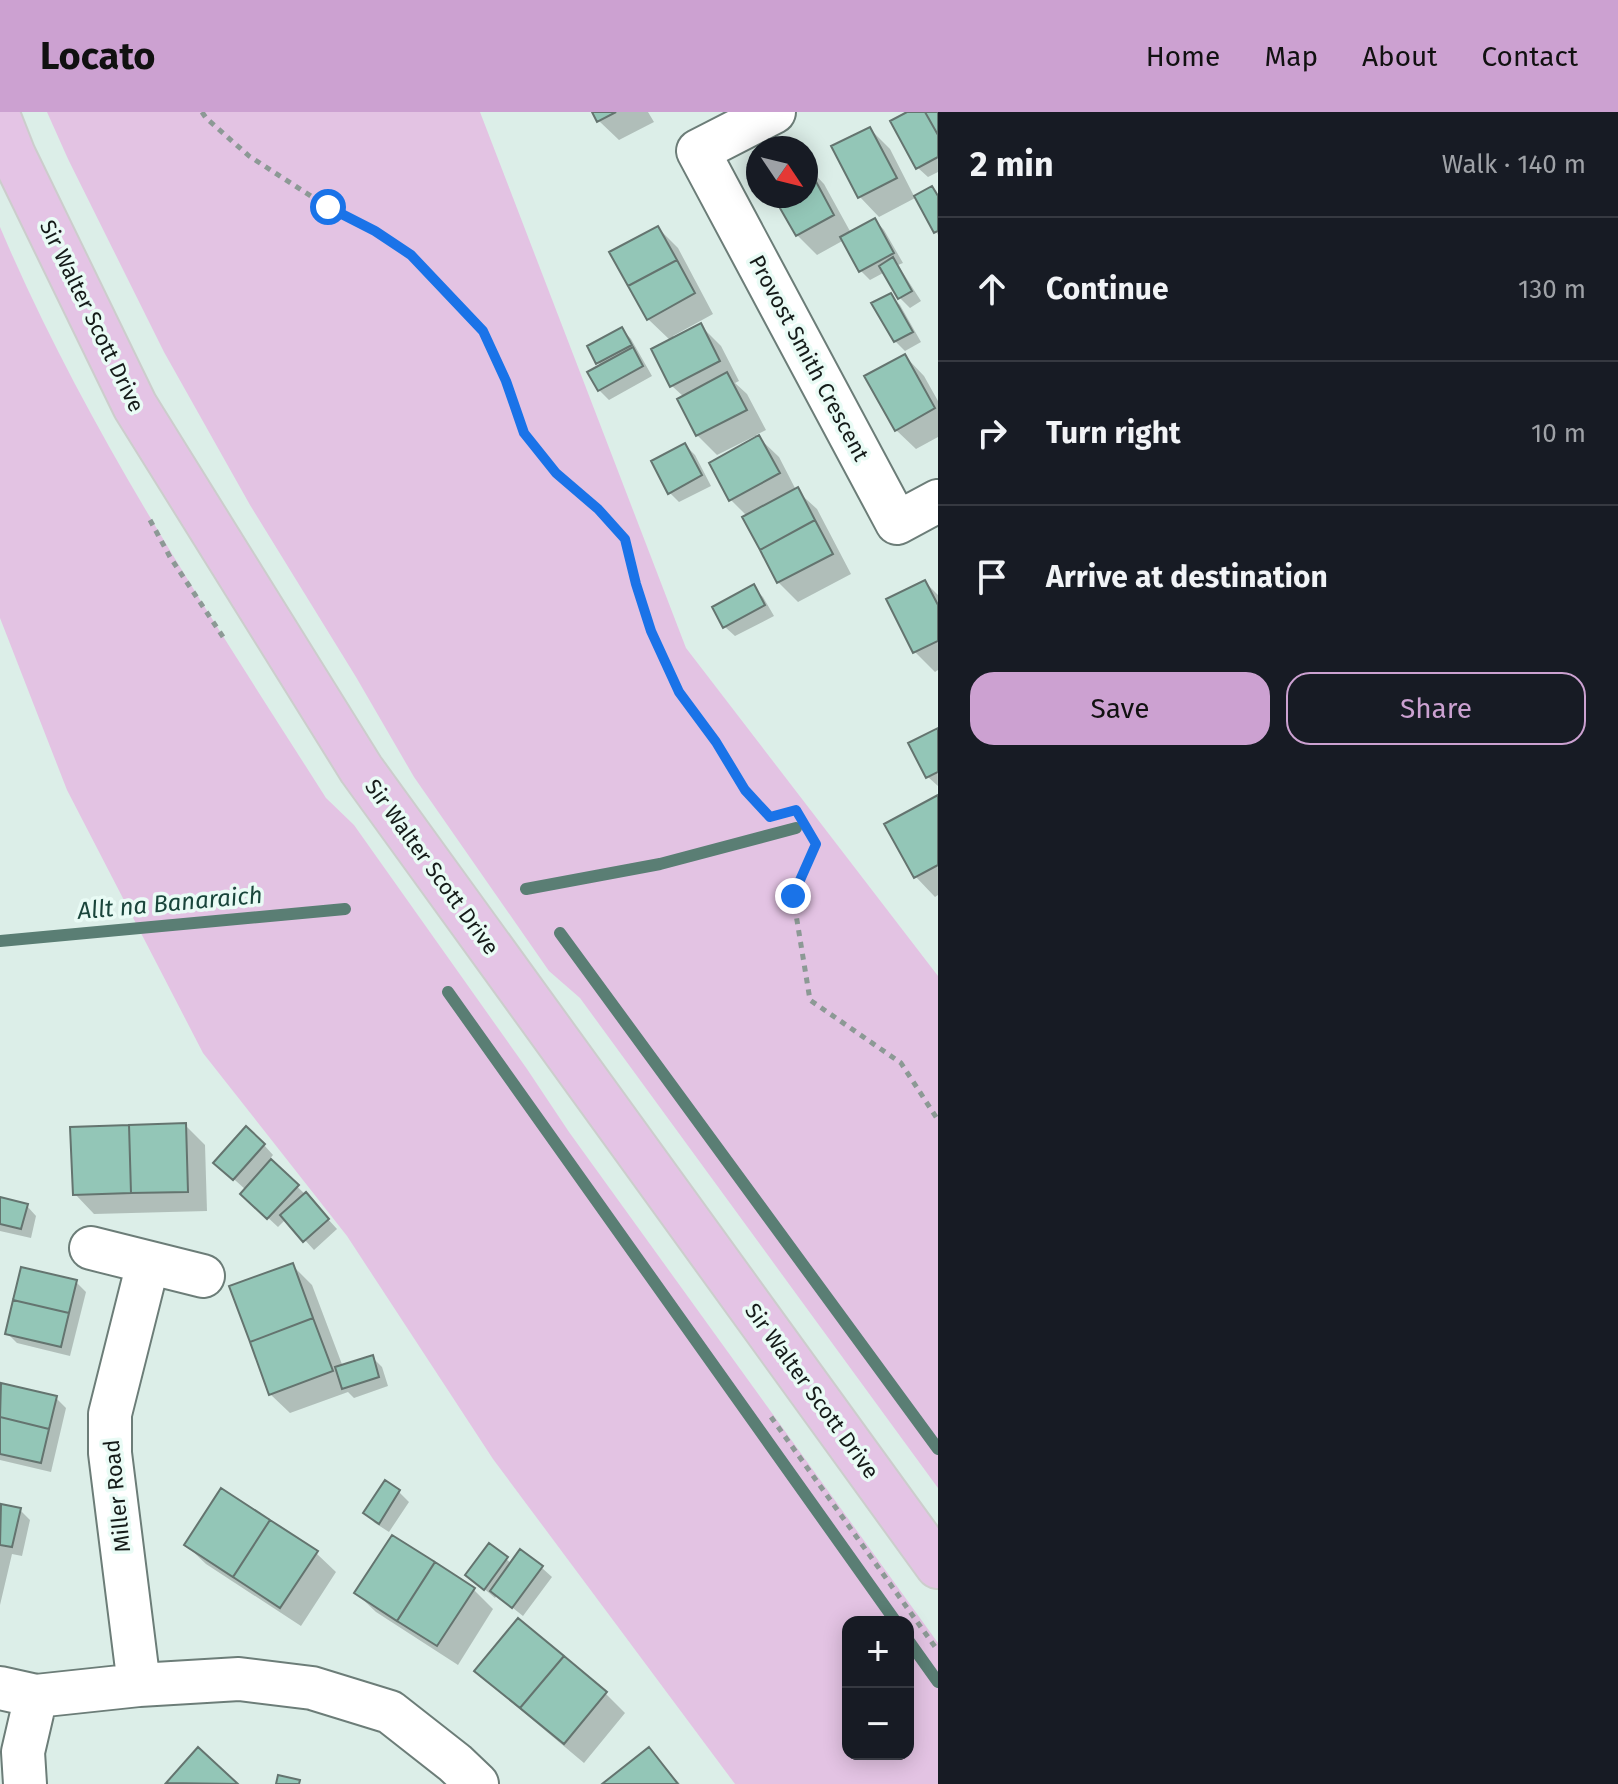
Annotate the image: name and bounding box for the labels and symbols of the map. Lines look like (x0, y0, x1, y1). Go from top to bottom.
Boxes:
north arrow (746, 136, 818, 208)
route start (310, 189, 346, 225)
street label: Sir Walter Scott Drive (34, 216, 150, 416)
street label: Provost Smith Crescent (743, 250, 875, 466)
street label: Sir Walter Scott Drive (359, 774, 505, 960)
route end (775, 878, 811, 914)
water label: Allt na Banaraich (75, 881, 264, 925)
street label: Sir Walter Scott Drive (739, 1298, 885, 1484)
street label: Miller Road (98, 1438, 136, 1554)

